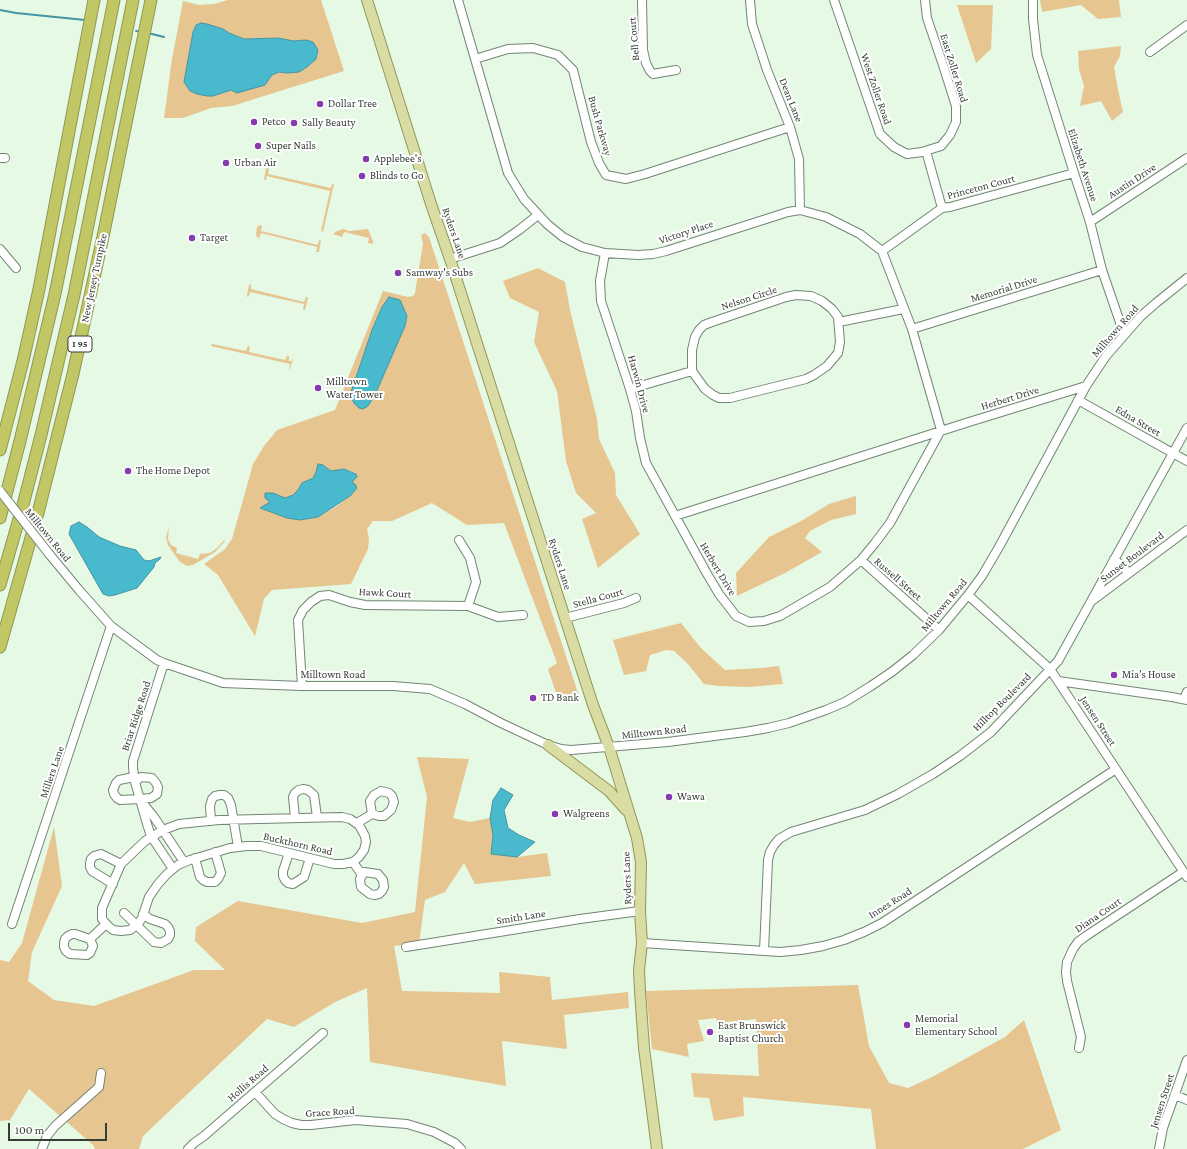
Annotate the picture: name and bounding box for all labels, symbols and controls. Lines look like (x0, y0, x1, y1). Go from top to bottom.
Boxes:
street label: Bell Court (626, 17, 642, 61)
street label: East Zoller Road (937, 32, 971, 104)
street label: West Zoller Road (858, 52, 894, 126)
street label: Dean Lane (776, 76, 806, 124)
street label: Bush Parkway (585, 95, 615, 157)
place label: Dollar Tree (328, 97, 377, 111)
marker: Dollar Tree (315, 99, 325, 109)
place label: Petco (262, 115, 286, 129)
place label: Sally Beauty (302, 116, 356, 130)
marker: Petco (249, 117, 259, 127)
marker: Sally Beauty (289, 118, 299, 128)
street label: Elizabeth Avenue (1065, 127, 1101, 203)
place label: Super Nails (266, 139, 316, 153)
marker: Super Nails (253, 141, 263, 151)
place label: Applebee's (374, 152, 422, 166)
marker: Applebee's (361, 154, 371, 164)
place label: Urban Air (234, 156, 277, 170)
marker: Urban Air (221, 158, 231, 168)
street label: Austin Drive (1105, 161, 1159, 201)
place label: Blinds to Go (370, 169, 423, 183)
marker: Blinds to Go (357, 171, 367, 181)
street label: Princeton Court (946, 172, 1016, 202)
street label: Ryders Lane (439, 206, 469, 260)
street label: Victory Place (657, 217, 715, 247)
place label: Target (200, 231, 228, 245)
street label: New Jersey Turnpike (78, 232, 110, 324)
marker: Target (187, 233, 197, 243)
place label: Samway's Subs (406, 266, 473, 280)
marker: Samway's Subs (393, 268, 403, 278)
street label: Memorial Drive (969, 273, 1039, 305)
street label: Nelson Circle (719, 283, 779, 313)
street label: Milltown Road (1089, 302, 1141, 360)
road number: I 95 (68, 336, 92, 352)
street label: Harwin Drive (625, 354, 653, 414)
place label: Milltown Water Tower (326, 375, 383, 401)
marker: Milltown Water Tower (313, 383, 323, 393)
street label: Herbert Drive (979, 383, 1041, 413)
street label: Edna Street (1113, 403, 1163, 439)
place label: The Home Depot (136, 464, 210, 478)
marker: The Home Depot (123, 466, 133, 476)
street label: Milltown Road (22, 506, 74, 564)
street label: Sunset Boulevard (1098, 529, 1166, 585)
street label: Ryders Lane (546, 537, 574, 591)
street label: Herbert Drive (697, 540, 739, 598)
street label: Russell Street (871, 555, 925, 603)
street label: Milltown Road (918, 576, 970, 634)
street label: Hawk Court (358, 585, 412, 601)
street label: Stella Court (571, 585, 625, 611)
street label: Milltown Road (300, 668, 366, 682)
place label: Mia’s House (1122, 668, 1176, 682)
street label: Hilltop Boulevard (970, 670, 1034, 734)
marker: Mia’s House (1109, 670, 1119, 680)
street label: Briar Ridge Road (118, 679, 154, 753)
place label: TD Bank (541, 691, 579, 705)
marker: TD Bank (528, 693, 538, 703)
street label: Jensen Street (1077, 694, 1119, 748)
street label: Milltown Road (621, 722, 687, 742)
street label: Millers Lane (37, 744, 67, 800)
place label: Wawa (677, 790, 705, 804)
marker: Wawa (664, 792, 674, 802)
place label: Walgreens (563, 807, 609, 821)
marker: Walgreens (550, 809, 560, 819)
street label: Buckthorn Road (262, 830, 334, 858)
street label: Ryders Lane (619, 851, 635, 905)
street label: Innes Road (866, 885, 914, 921)
street label: Diana Court (1072, 895, 1124, 935)
street label: Smith Lane (495, 907, 547, 927)
place label: Memorial Elementary School (915, 1012, 997, 1038)
place label: East Brunswick Baptist Church (718, 1019, 786, 1045)
marker: Memorial Elementary School (902, 1020, 912, 1030)
marker: East Brunswick Baptist Church (705, 1027, 715, 1037)
street label: Hollis Road (225, 1062, 271, 1104)
street label: Jensen Street (1147, 1072, 1177, 1130)
street label: Grace Road (305, 1104, 355, 1120)
scale bar (10, 1115, 109, 1141)
text: 100 m (15, 1123, 44, 1137)

